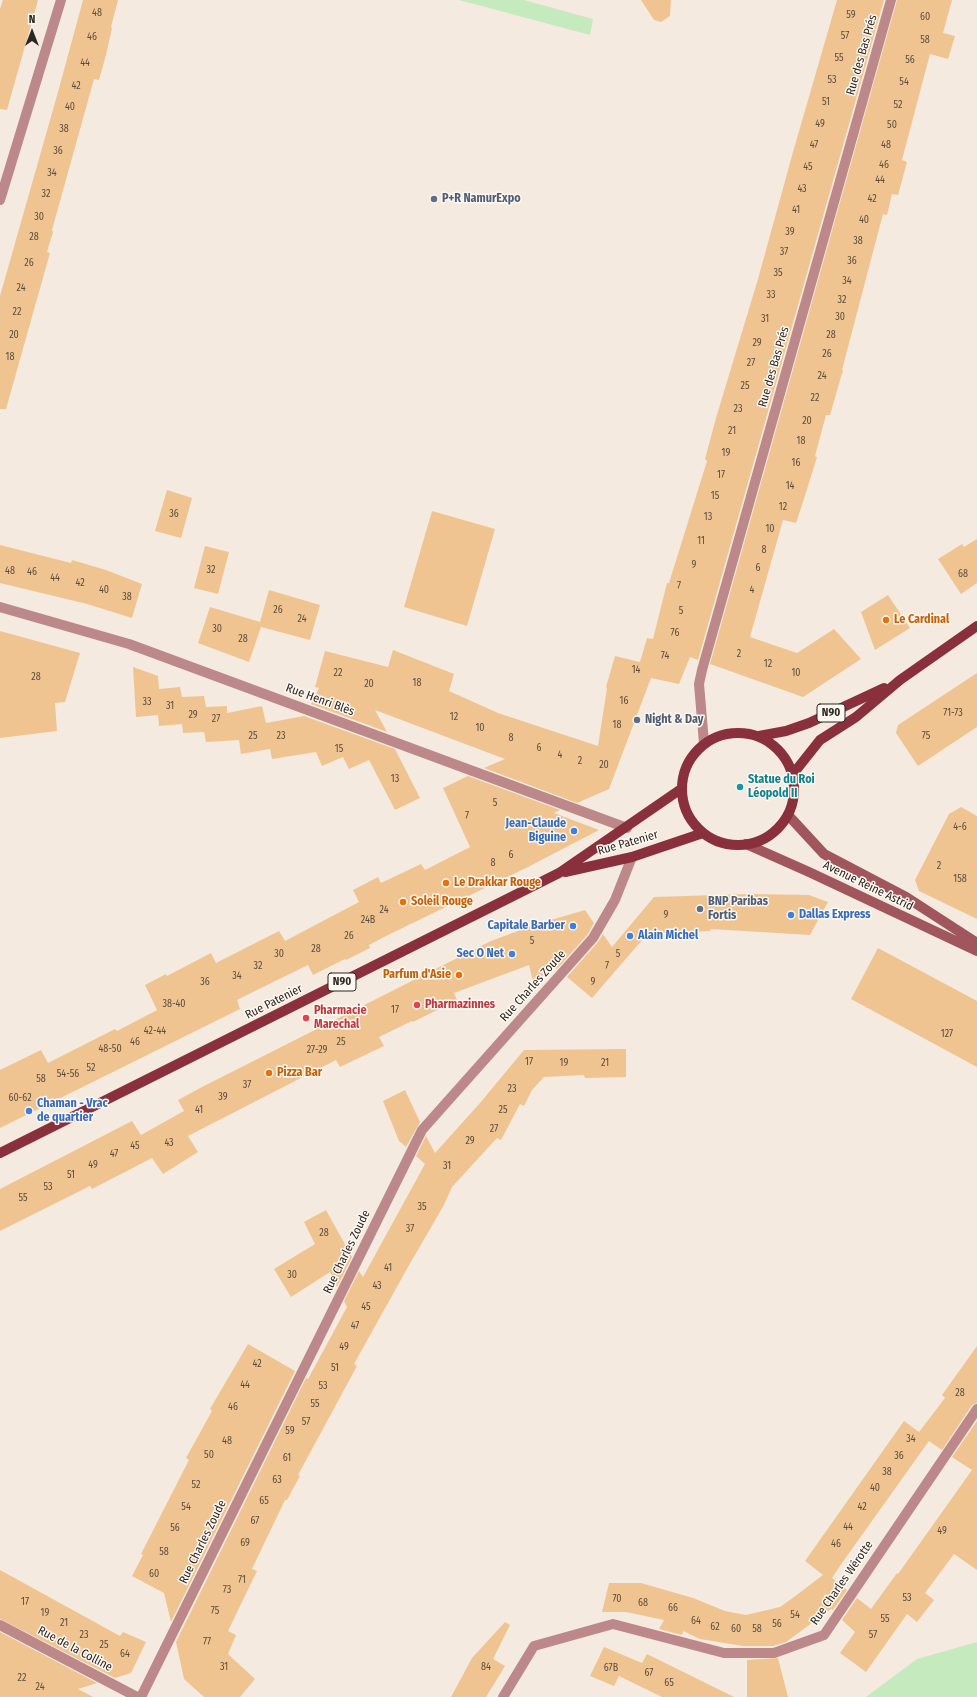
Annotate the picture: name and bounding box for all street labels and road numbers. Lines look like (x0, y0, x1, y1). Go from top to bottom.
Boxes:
street label: Rue des Bas Prés (844, 13, 880, 97)
street label: Rue des Bas Prés (756, 325, 792, 409)
street label: Rue Henri Blès (284, 681, 356, 719)
road number: N90 (817, 704, 845, 722)
street label: Rue Patenier (596, 828, 660, 858)
street label: Avenue Reine Astrid (821, 858, 915, 914)
street label: Rue Charles Zoude (497, 947, 569, 1025)
road number: N90 (328, 973, 356, 991)
street label: Rue Patenier (243, 981, 305, 1023)
street label: Rue Charles Zoude (321, 1208, 373, 1296)
street label: Rue Charles Zoude (177, 1498, 229, 1586)
street label: Rue Charles Wérotte (808, 1538, 876, 1628)
street label: Rue de la Colline (35, 1623, 115, 1675)

